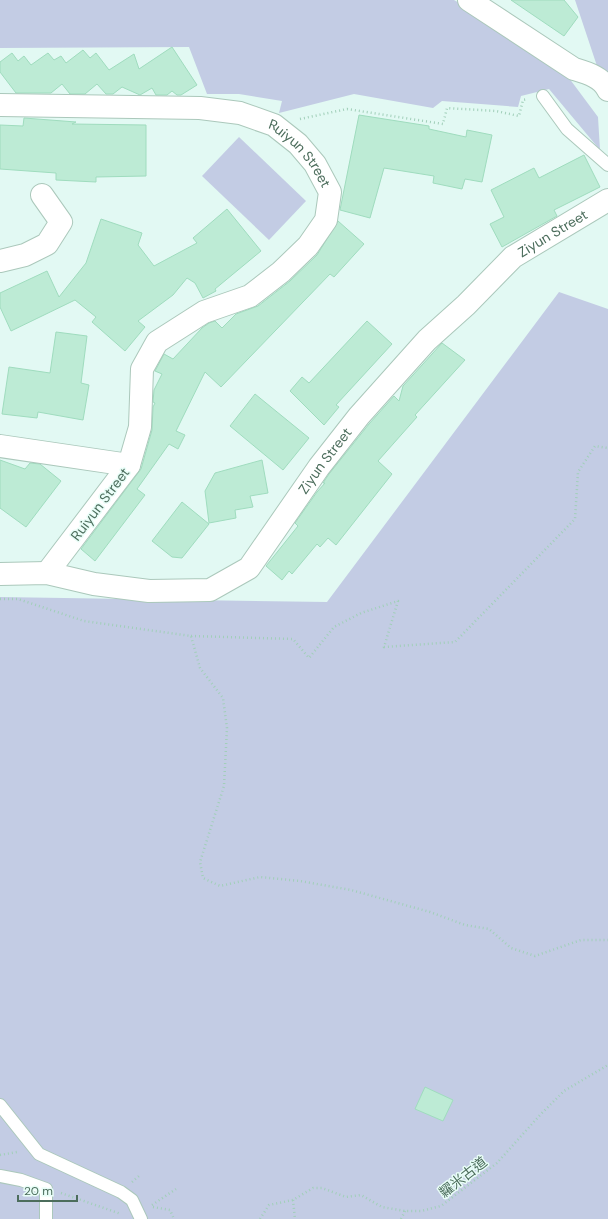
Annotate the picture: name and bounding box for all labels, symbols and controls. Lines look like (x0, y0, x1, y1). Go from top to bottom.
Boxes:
street label: Ruiyun Street (266, 115, 335, 191)
street label: Ziyun Street (514, 205, 591, 261)
street label: Ziyun Street (294, 424, 356, 497)
street label: Ruiyun Street (67, 464, 133, 544)
street label: 糶米古道 (435, 1153, 491, 1201)
scale bar (18, 1177, 77, 1203)
text: 20 m (24, 1183, 53, 1199)

